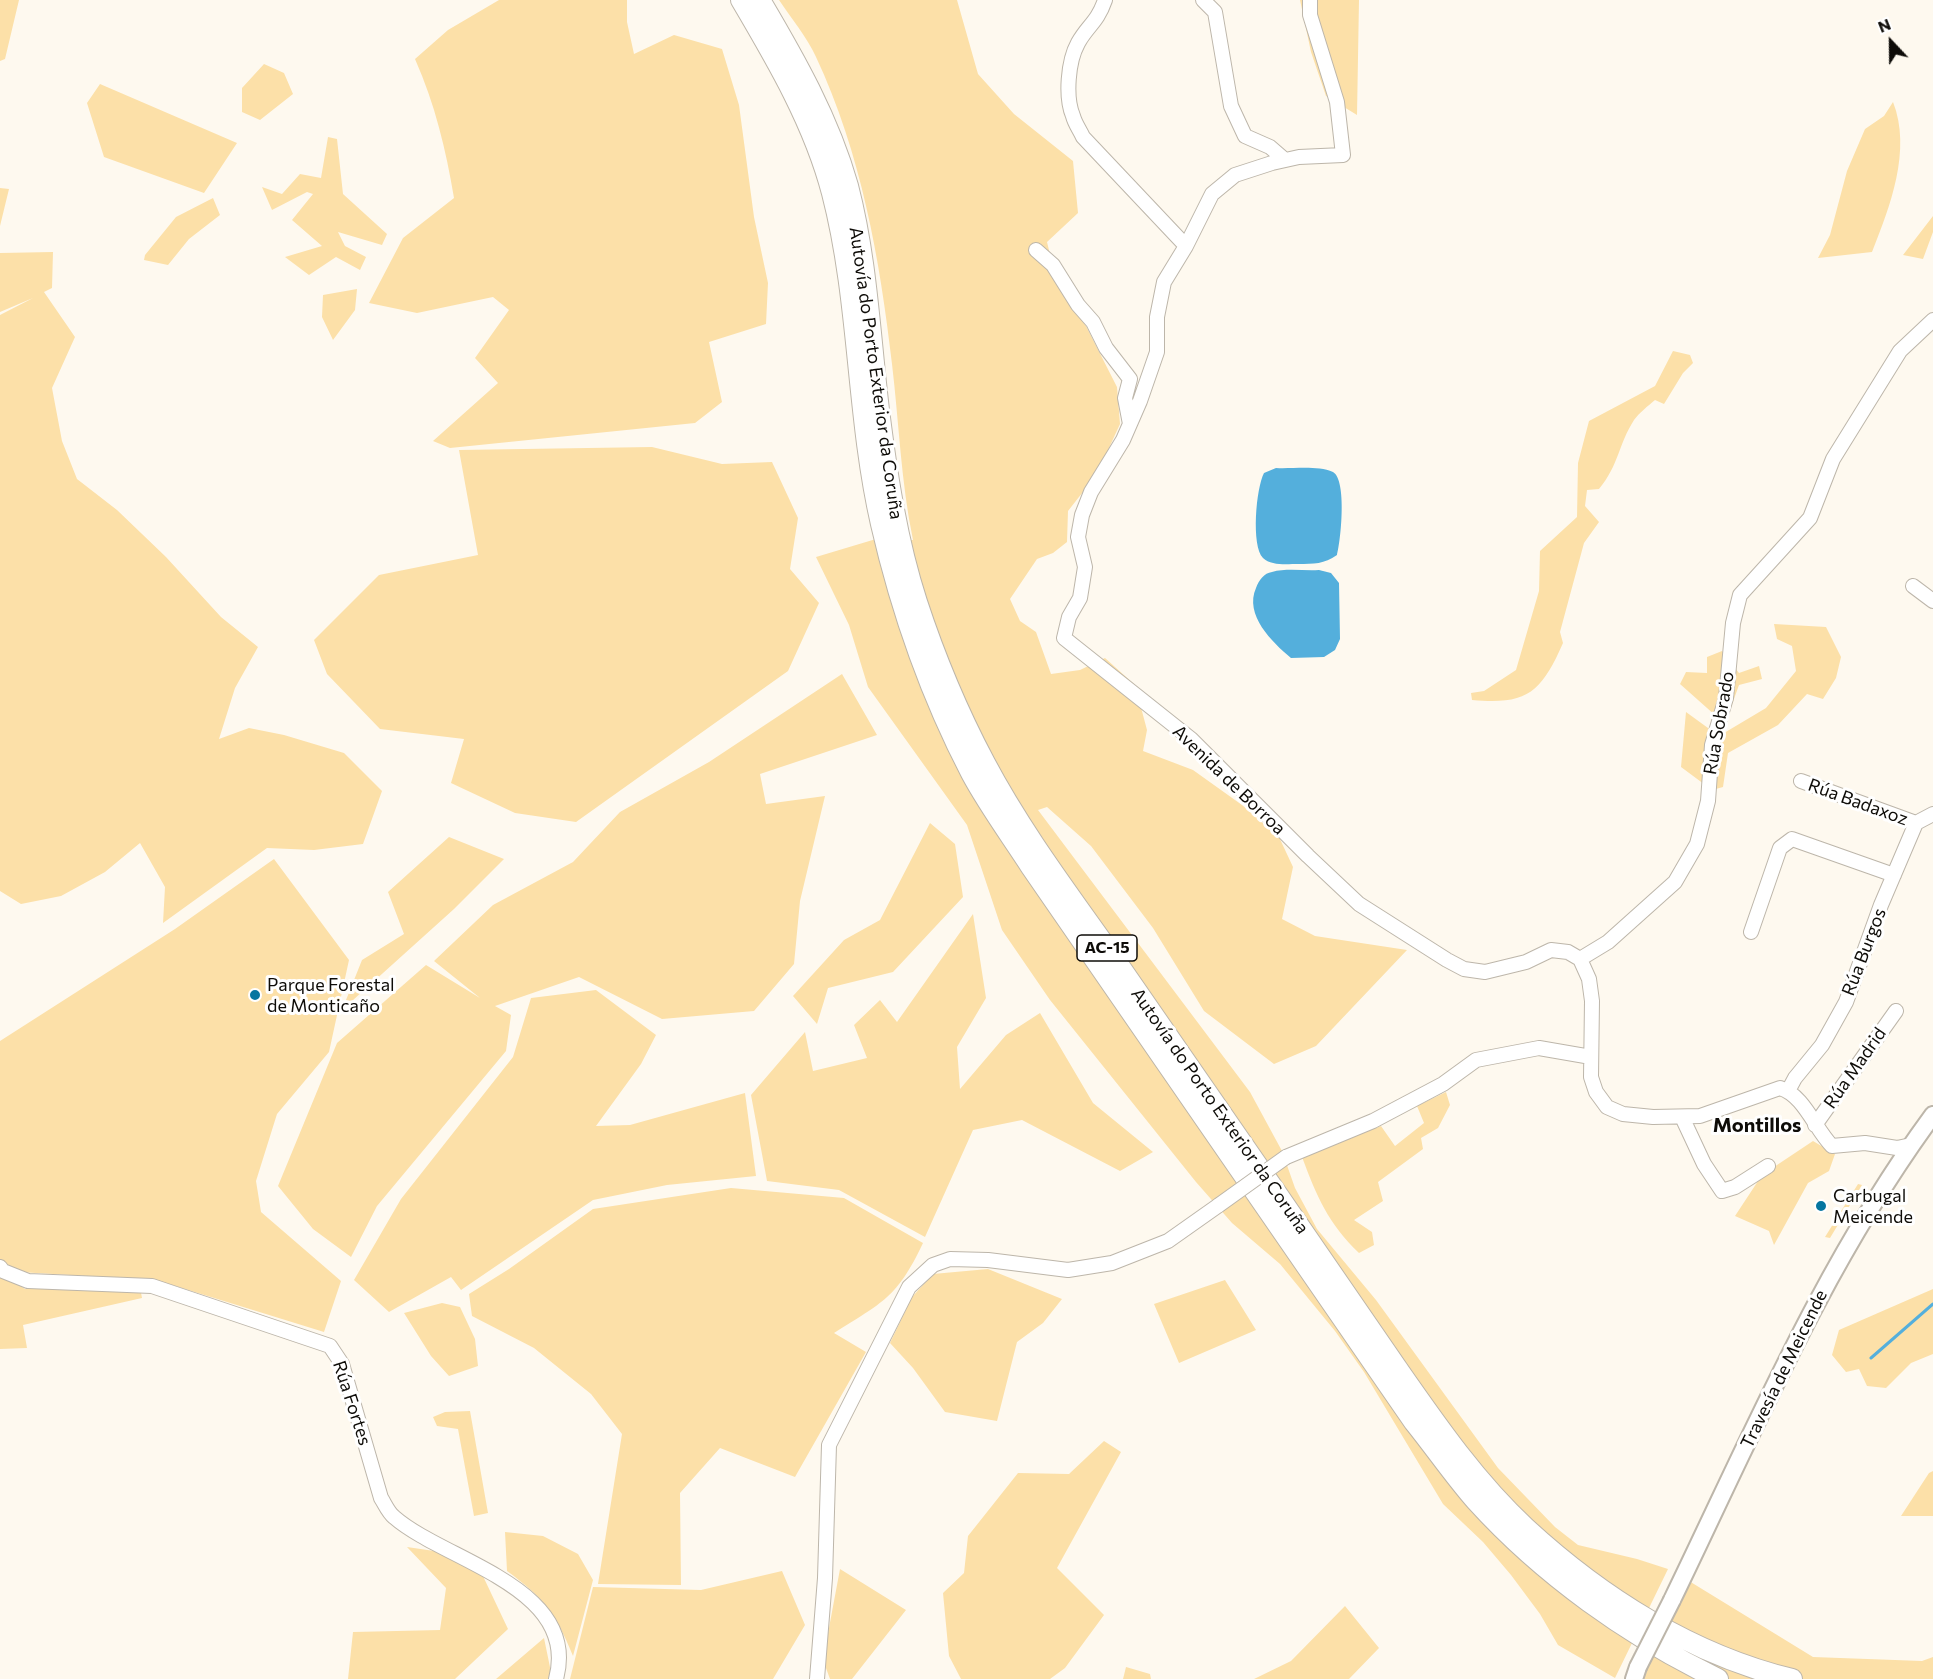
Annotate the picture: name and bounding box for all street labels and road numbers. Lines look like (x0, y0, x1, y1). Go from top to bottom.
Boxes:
street label: Autovía do Porto Exterior da Coruña (845, 225, 907, 521)
street label: Rúa Sobrado (1699, 670, 1739, 776)
street label: Avenida de Borroa (1168, 721, 1290, 839)
street label: Rúa Badaxoz (1805, 774, 1911, 830)
street label: Rúa Burgos (1837, 905, 1891, 999)
road number: AC-15 (1077, 935, 1137, 961)
street label: Autovía do Porto Exterior da Coruña (1126, 984, 1314, 1238)
street label: Rúa Madrid (1819, 1023, 1891, 1113)
street label: Travesía de Meicende (1736, 1286, 1832, 1452)
street label: Rúa Fortes (328, 1358, 376, 1448)

